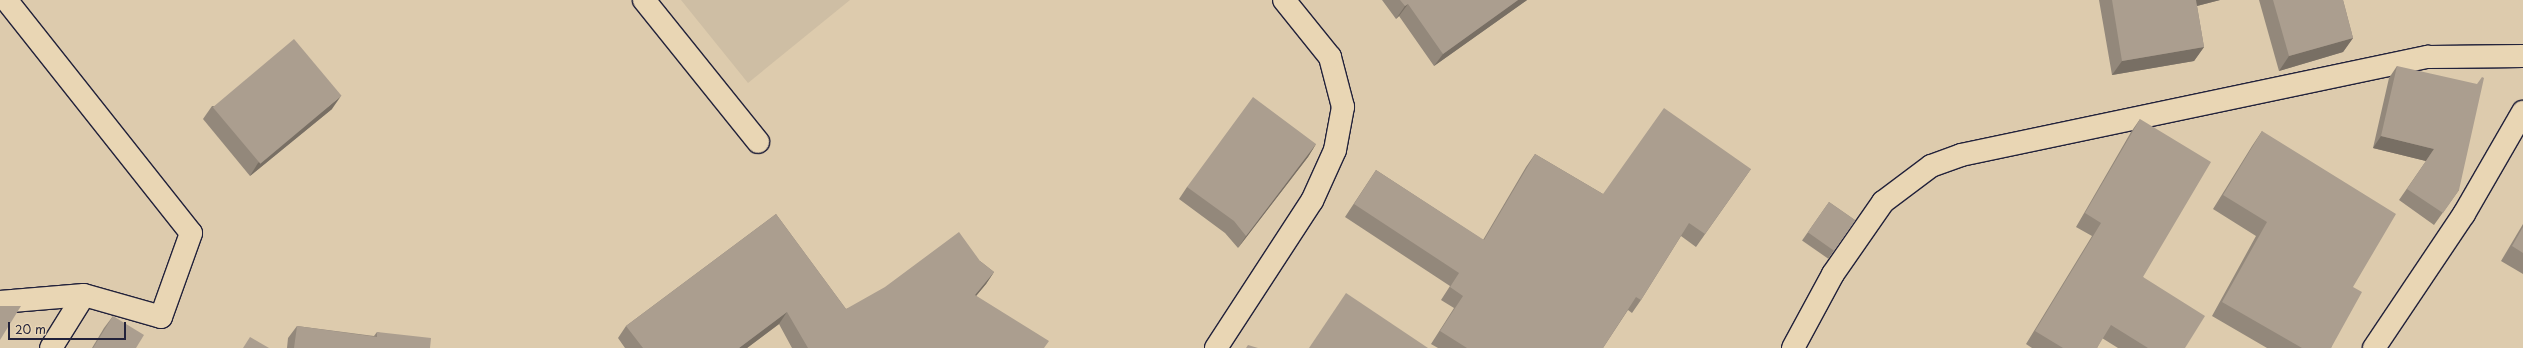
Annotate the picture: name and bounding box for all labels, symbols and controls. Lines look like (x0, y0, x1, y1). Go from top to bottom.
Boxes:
scale bar (10, 314, 128, 340)
text: 20 m (15, 320, 46, 338)

